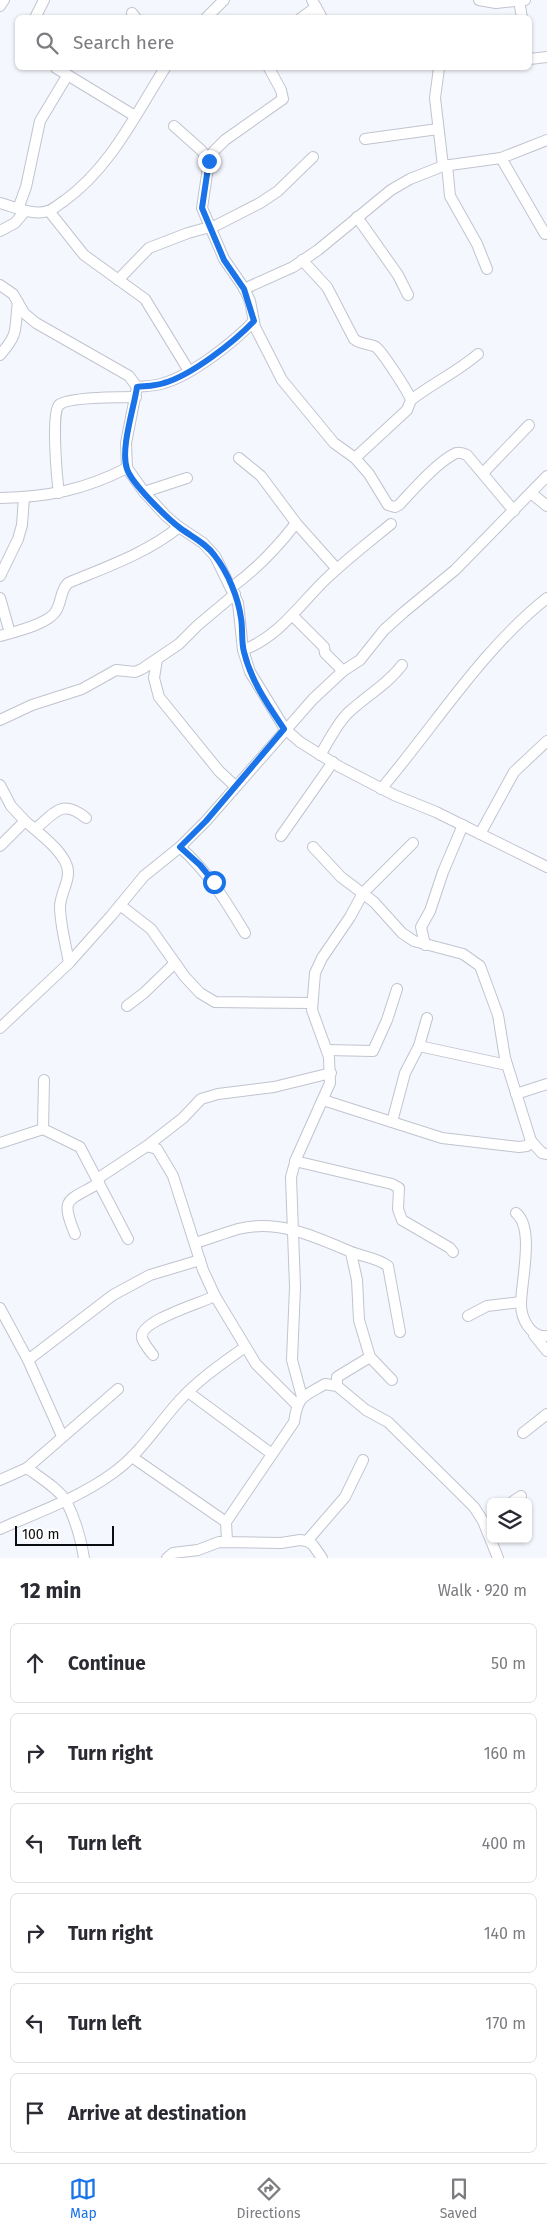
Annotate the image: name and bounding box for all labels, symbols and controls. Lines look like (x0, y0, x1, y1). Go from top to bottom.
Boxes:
search box (15, 15, 532, 70)
icon: search (33, 29, 61, 57)
text: Search here (73, 31, 174, 54)
route end (198, 150, 221, 173)
route start (203, 871, 226, 894)
map controls (487, 1498, 532, 1543)
button: layers (487, 1498, 532, 1543)
scale bar (15, 1523, 114, 1546)
text: 100 m (22, 1526, 59, 1543)
text: 12 min (20, 1578, 81, 1604)
text: Walk · 920 m (438, 1581, 527, 1600)
icon: ahead (21, 1649, 49, 1677)
text: Continue (68, 1652, 146, 1675)
text: 50 m (491, 1654, 526, 1673)
icon: right (21, 1739, 49, 1767)
text: Turn right (68, 1742, 153, 1765)
text: 160 m (484, 1744, 526, 1763)
icon: left (21, 1829, 49, 1857)
text: Turn left (68, 1832, 142, 1855)
text: 400 m (482, 1834, 526, 1853)
icon: right (21, 1919, 49, 1947)
text: Turn right (68, 1922, 153, 1945)
text: 140 m (484, 1924, 526, 1943)
icon: left (21, 2009, 49, 2037)
text: Turn left (68, 2012, 142, 2035)
text: 170 m (485, 2014, 526, 2033)
icon: arrive (21, 2099, 49, 2127)
text: Arrive at destination (68, 2102, 247, 2125)
tab: Map (69, 2175, 97, 2222)
tab: Directions (236, 2175, 301, 2222)
tab: Saved (440, 2175, 478, 2222)

